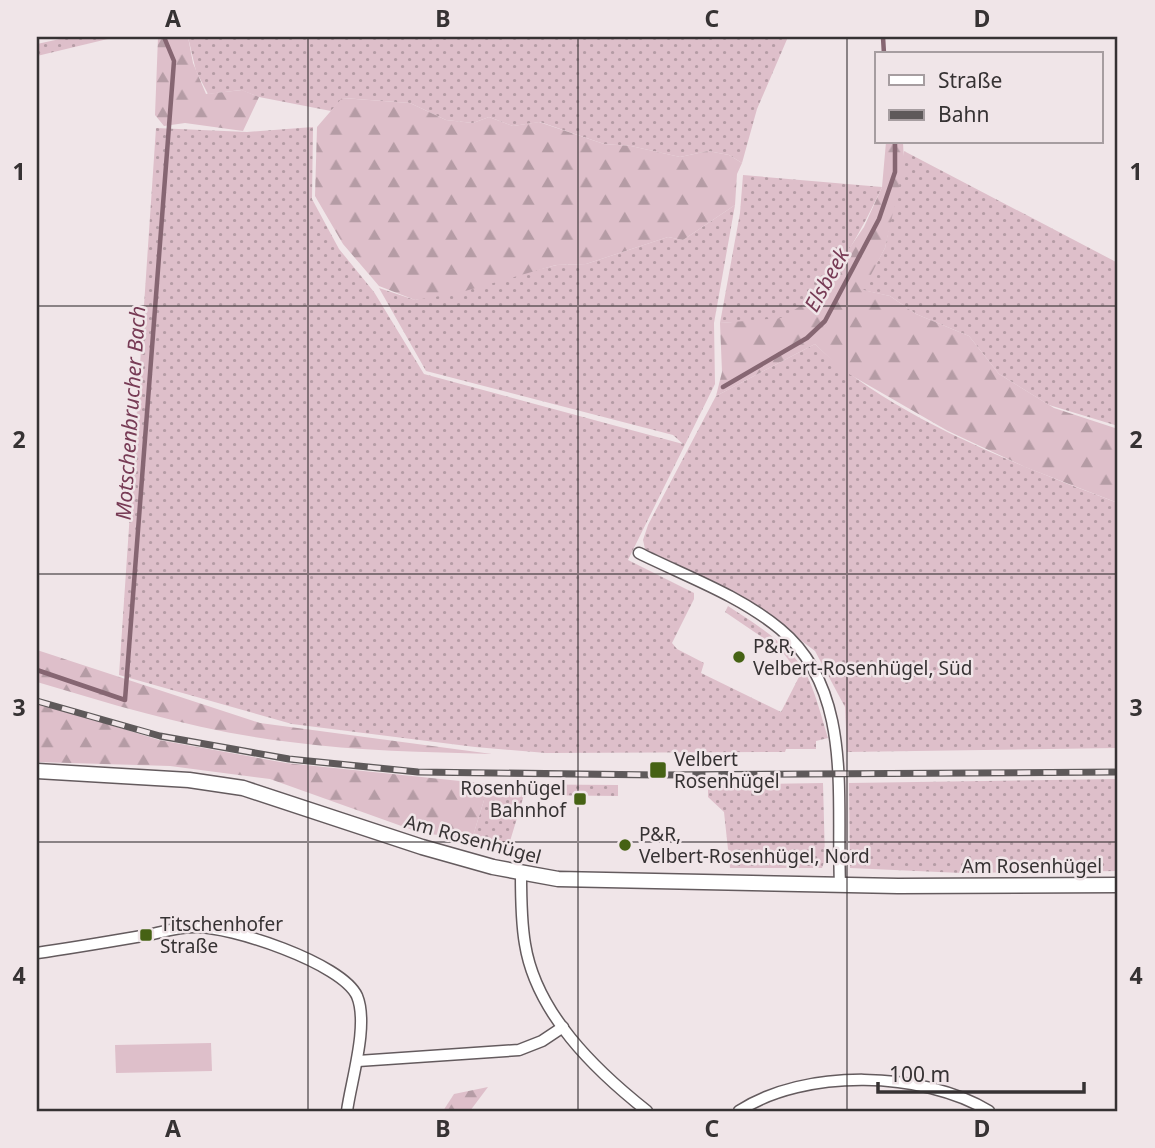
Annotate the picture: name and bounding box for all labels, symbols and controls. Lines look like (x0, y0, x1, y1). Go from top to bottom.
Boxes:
text: A (165, 2, 181, 34)
text: B (435, 2, 451, 34)
text: C (705, 2, 720, 34)
text: D (974, 2, 990, 34)
legend (875, 52, 1102, 144)
text: Straße (938, 66, 1002, 94)
text: Bahn (938, 100, 989, 128)
text: 1 (12, 155, 26, 187)
text: 1 (1129, 155, 1143, 187)
water label: Elsbeek (797, 241, 856, 316)
water label: Motschenbrucher Bach (109, 305, 151, 521)
text: 2 (12, 423, 26, 455)
text: 2 (1129, 423, 1143, 455)
place label: P&R, Velbert-Rosenhügel, Süd (753, 633, 972, 681)
marker: P&R, Velbert-Rosenhügel, Süd (731, 649, 747, 665)
text: 3 (12, 691, 26, 723)
text: 3 (1129, 691, 1143, 723)
place label: Velbert Rosenhügel (674, 746, 780, 794)
marker: Velbert Rosenhügel (648, 760, 668, 780)
place label: Rosenhügel Bahnhof (460, 775, 567, 823)
marker: Rosenhügel Bahnhof (572, 791, 588, 807)
street label: Am Rosenhügel (402, 808, 544, 870)
place label: P&R, Velbert-Rosenhügel, Nord (639, 821, 870, 869)
marker: P&R, Velbert-Rosenhügel, Nord (617, 837, 633, 853)
street label: Am Rosenhügel (962, 853, 1102, 879)
place label: Titschenhofer Straße (160, 911, 283, 959)
marker: Titschenhofer Straße (138, 927, 154, 943)
text: 4 (12, 959, 26, 991)
text: 4 (1129, 959, 1143, 991)
scale bar (878, 1050, 1085, 1094)
text: 100 m (889, 1060, 950, 1088)
text: A (165, 1112, 181, 1144)
text: B (435, 1112, 451, 1144)
text: C (705, 1112, 720, 1144)
text: D (974, 1112, 990, 1144)

